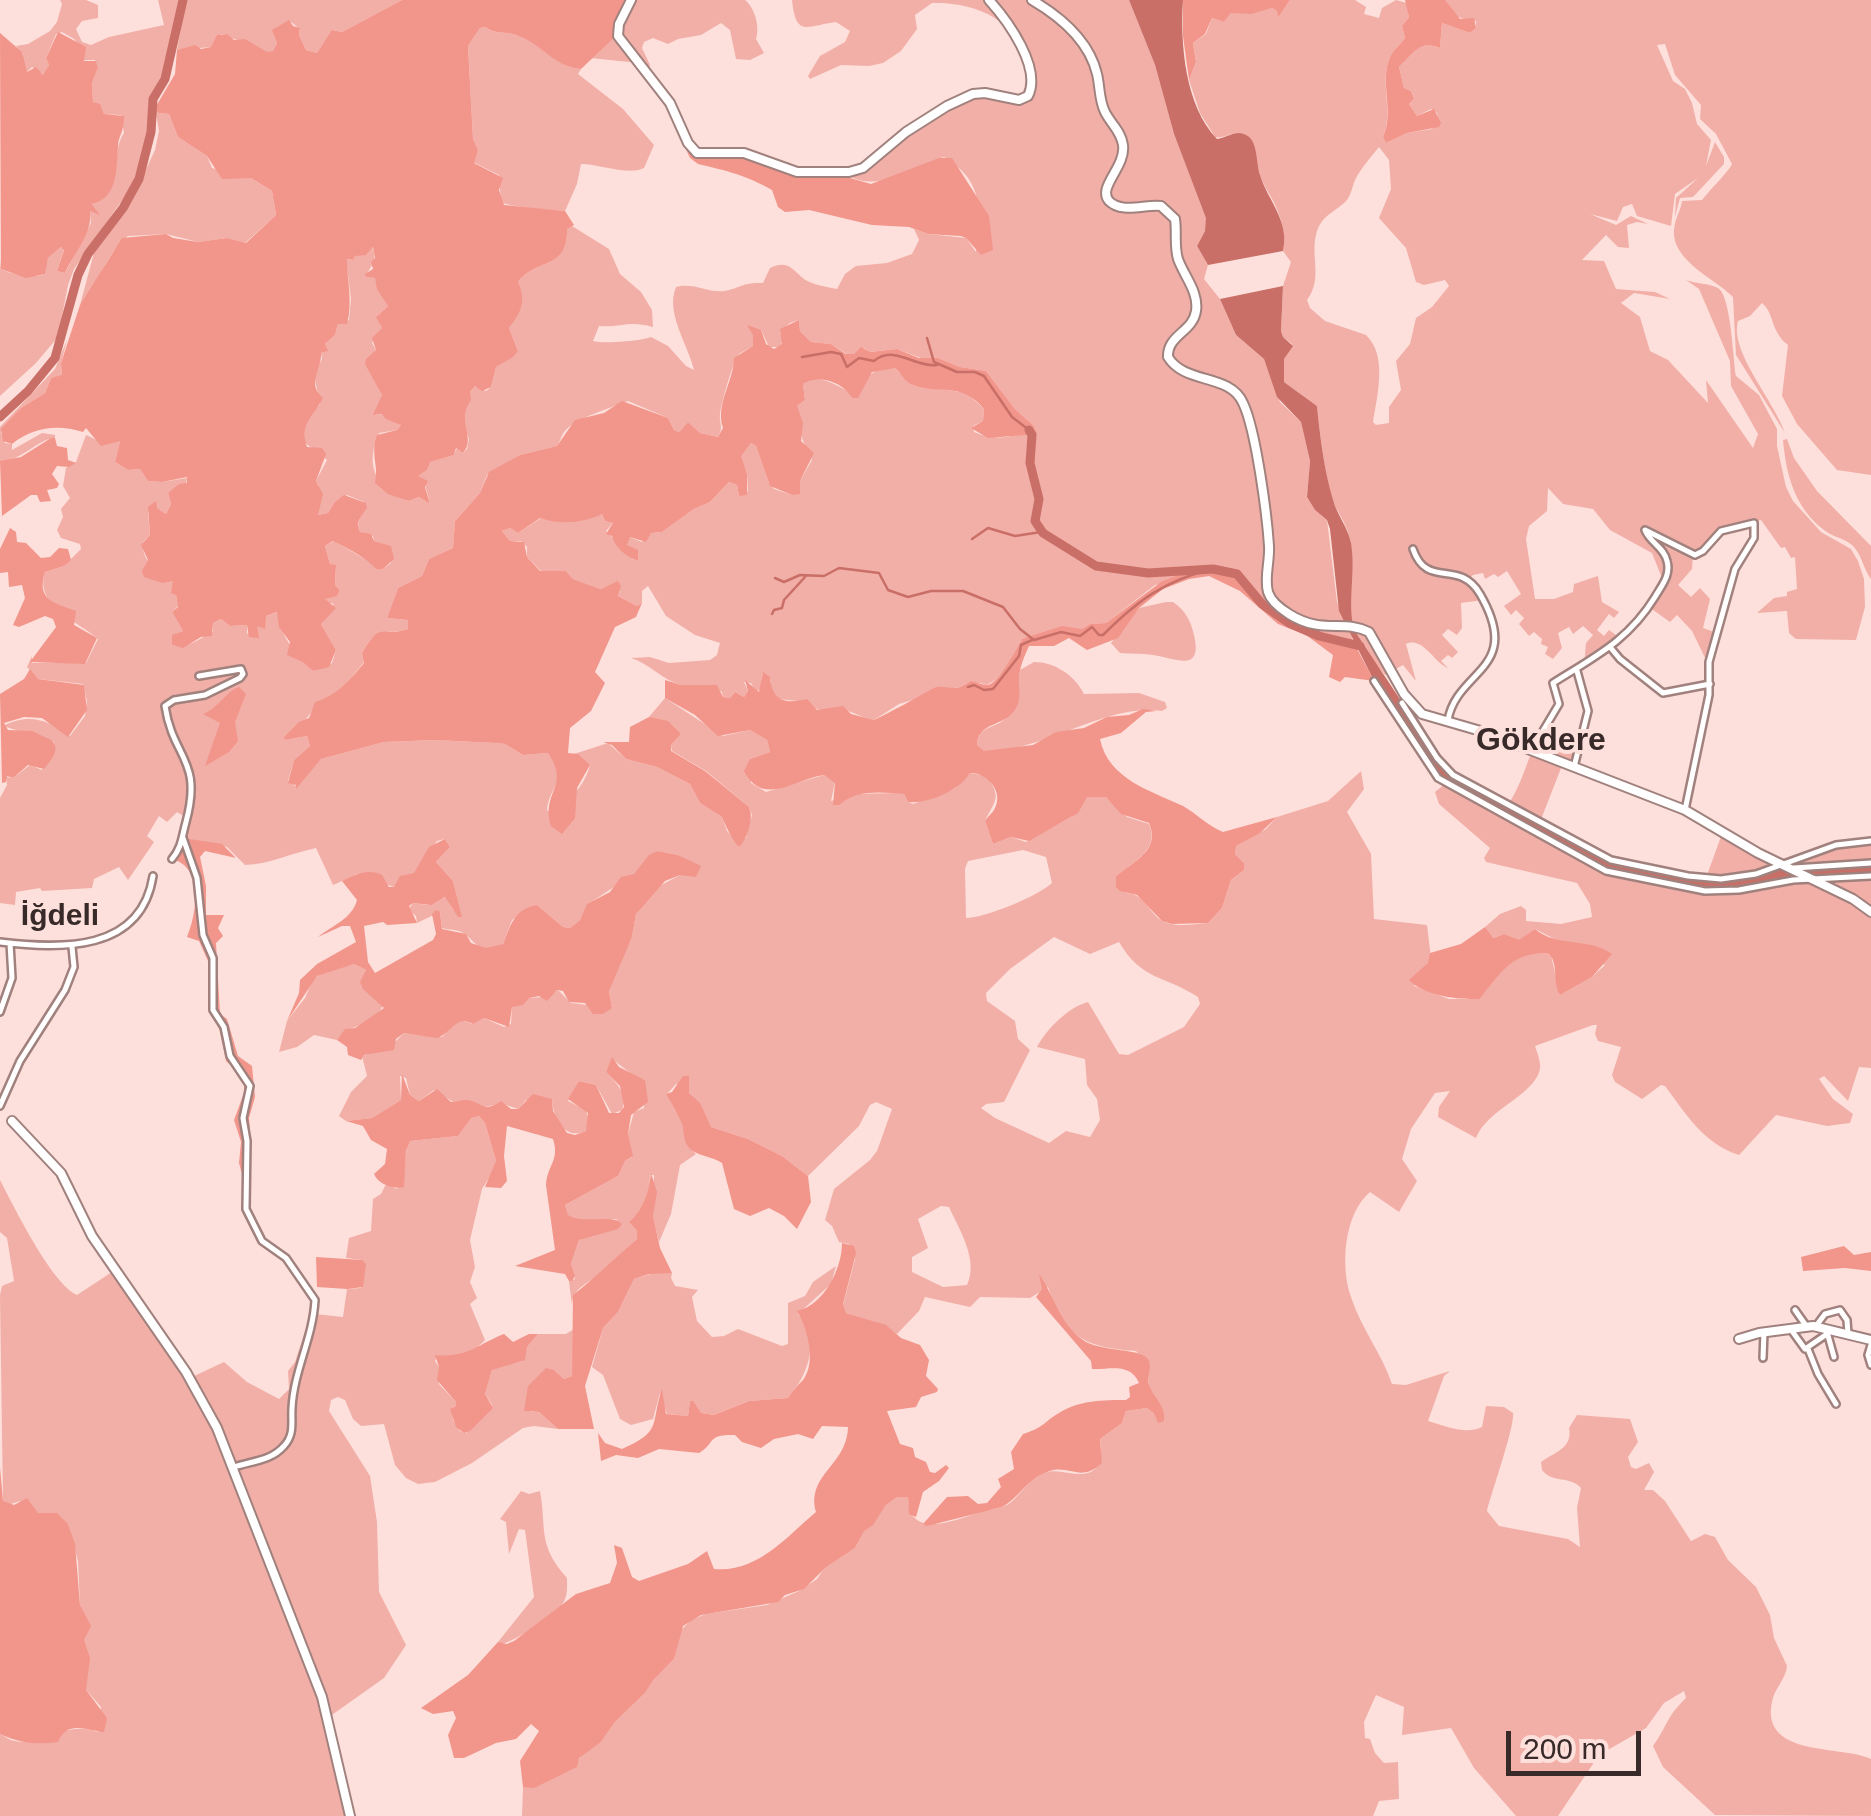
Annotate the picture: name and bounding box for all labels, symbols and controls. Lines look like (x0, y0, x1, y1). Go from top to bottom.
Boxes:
district label: Gökdere (1476, 722, 1606, 760)
district label: İğdeli (21, 899, 99, 935)
scale bar (1511, 1711, 1646, 1773)
text: 200 m (1523, 1732, 1606, 1765)

